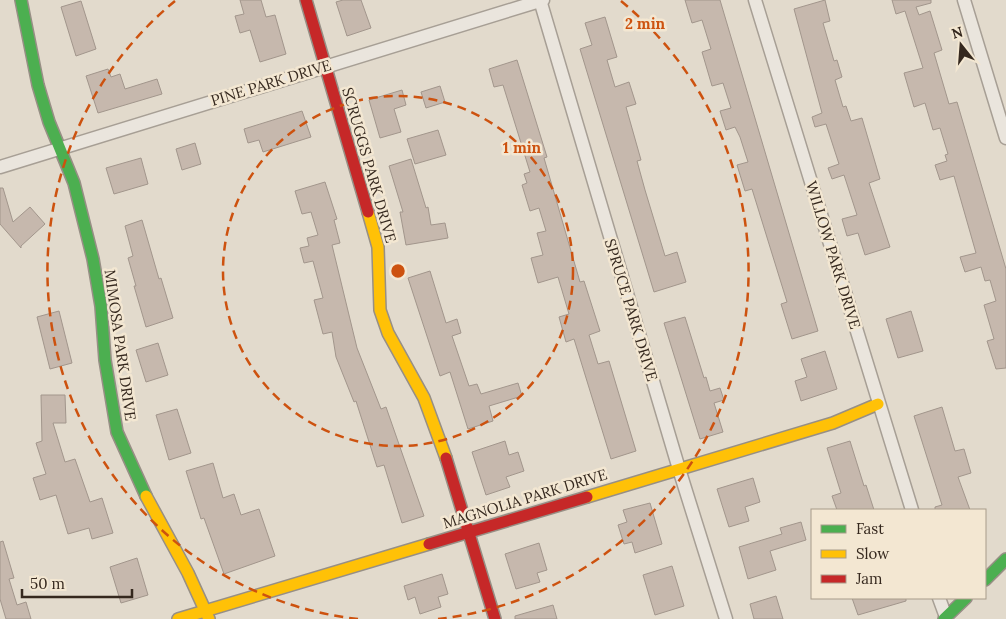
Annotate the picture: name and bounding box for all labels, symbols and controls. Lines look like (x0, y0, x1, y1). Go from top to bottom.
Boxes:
text: 2 min (625, 14, 666, 33)
north arrow (936, 20, 986, 70)
text: N (949, 22, 965, 43)
street label: PINE PARK DRIVE (208, 55, 333, 110)
street label: SCRUGGS PARK DRIVE (338, 85, 401, 245)
text: 1 min (503, 138, 542, 157)
street label: WILLOW PARK DRIVE (802, 179, 865, 331)
street label: SPRUCE PARK DRIVE (601, 236, 662, 383)
centre of rings (389, 262, 407, 280)
street label: MIMOSA PARK DRIVE (100, 268, 141, 422)
street label: MAGNOLIA PARK DRIVE (440, 464, 609, 533)
legend (811, 509, 986, 599)
text: Fast (856, 519, 884, 538)
text: Slow (856, 544, 889, 563)
scale bar (22, 566, 132, 598)
text: Jam (855, 569, 883, 588)
text: 50 m (30, 574, 65, 593)

